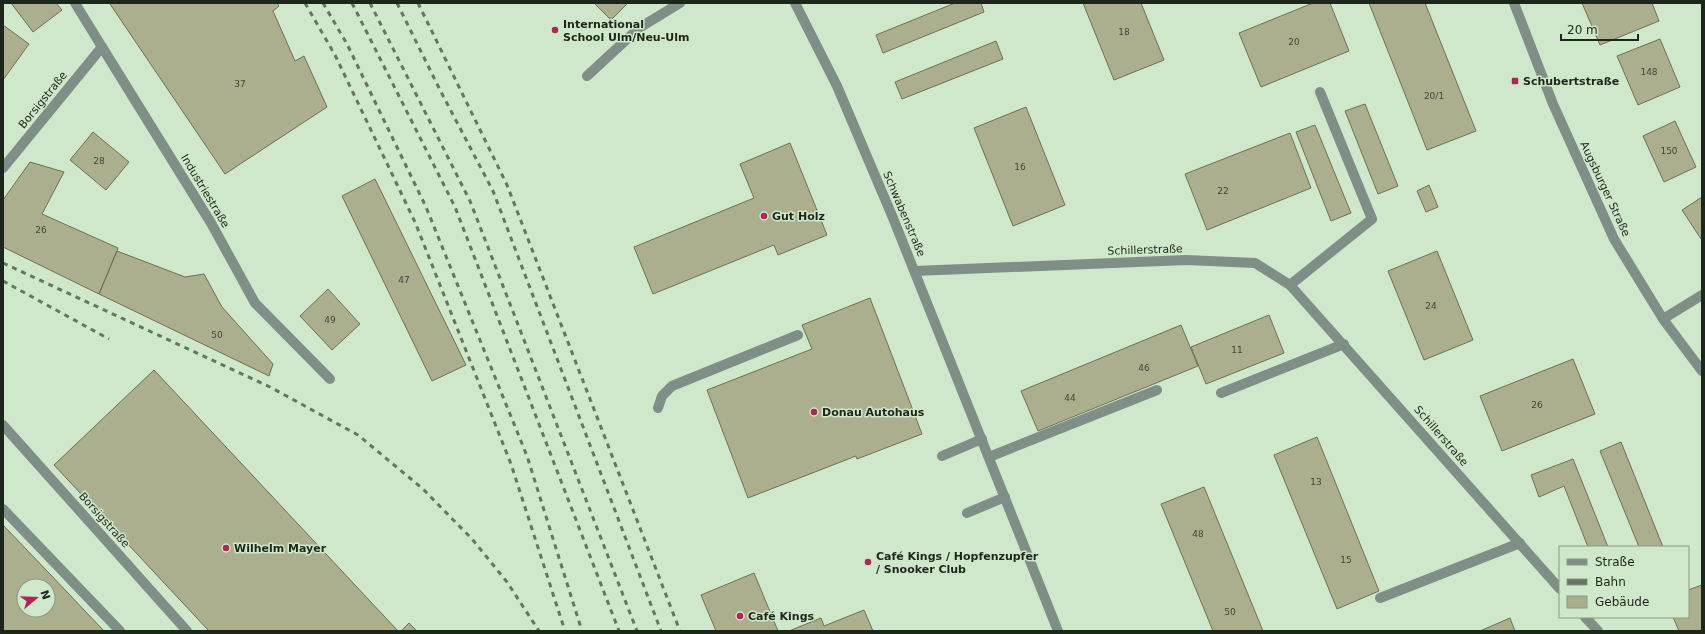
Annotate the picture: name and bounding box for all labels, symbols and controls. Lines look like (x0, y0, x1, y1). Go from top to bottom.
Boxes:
scale bar (1561, 16, 1638, 42)
place label: International School Ulm/Neu-Ulm (563, 18, 689, 44)
text: 20 m (1567, 23, 1598, 37)
marker: International School Ulm/Neu-Ulm (550, 25, 560, 35)
house number: 18 (1118, 27, 1130, 37)
house number: 20 (1288, 37, 1300, 47)
house number: 148 (1640, 67, 1658, 77)
street label: Borsigstraße (16, 69, 70, 131)
place label: Schubertstraße (1523, 75, 1619, 88)
marker: Schubertstraße (1510, 76, 1520, 86)
house number: 37 (234, 79, 246, 89)
house number: 20/1 (1424, 91, 1444, 101)
street label: Augsburger Straße (1577, 139, 1633, 239)
house number: 150 (1660, 146, 1678, 156)
street label: Industriestraße (178, 152, 232, 230)
house number: 28 (93, 156, 105, 166)
house number: 16 (1014, 162, 1026, 172)
street label: Schwabenstraße (880, 169, 928, 259)
house number: 22 (1217, 186, 1229, 196)
place label: Gut Holz (772, 210, 825, 223)
marker: Gut Holz (759, 211, 769, 221)
house number: 26 (35, 225, 47, 235)
street label: Schillerstraße (1107, 242, 1183, 258)
house number: 47 (398, 275, 410, 285)
house number: 24 (1425, 301, 1437, 311)
house number: 49 (324, 315, 336, 325)
house number: 50 (211, 330, 223, 340)
house number: 11 (1231, 345, 1243, 355)
house number: 46 (1138, 363, 1150, 373)
house number: 44 (1064, 393, 1076, 403)
house number: 26 (1531, 400, 1543, 410)
street label: Schillerstraße (1411, 403, 1471, 469)
place label: Donau Autohaus (822, 406, 925, 419)
marker: Donau Autohaus (809, 407, 819, 417)
house number: 13 (1310, 477, 1322, 487)
street label: Borsigstraße (76, 490, 132, 550)
house number: 48 (1192, 529, 1204, 539)
place label: Wilhelm Mayer (234, 542, 327, 555)
marker: Wilhelm Mayer (221, 543, 231, 553)
legend (1559, 546, 1689, 618)
place label: Café Kings / Hopfenzupfer / Snooker Club (876, 550, 1039, 576)
house number: 15 (1340, 555, 1352, 565)
text: Straße (1595, 555, 1635, 569)
marker: Café Kings / Hopfenzupfer / Snooker Club (863, 557, 873, 567)
text: Bahn (1595, 575, 1626, 589)
north arrow (16, 578, 56, 618)
text: N (37, 588, 53, 601)
text: Gebäude (1595, 595, 1649, 609)
house number: 50 (1224, 607, 1236, 617)
place label: Café Kings (748, 610, 815, 623)
marker: Café Kings (735, 611, 745, 621)

